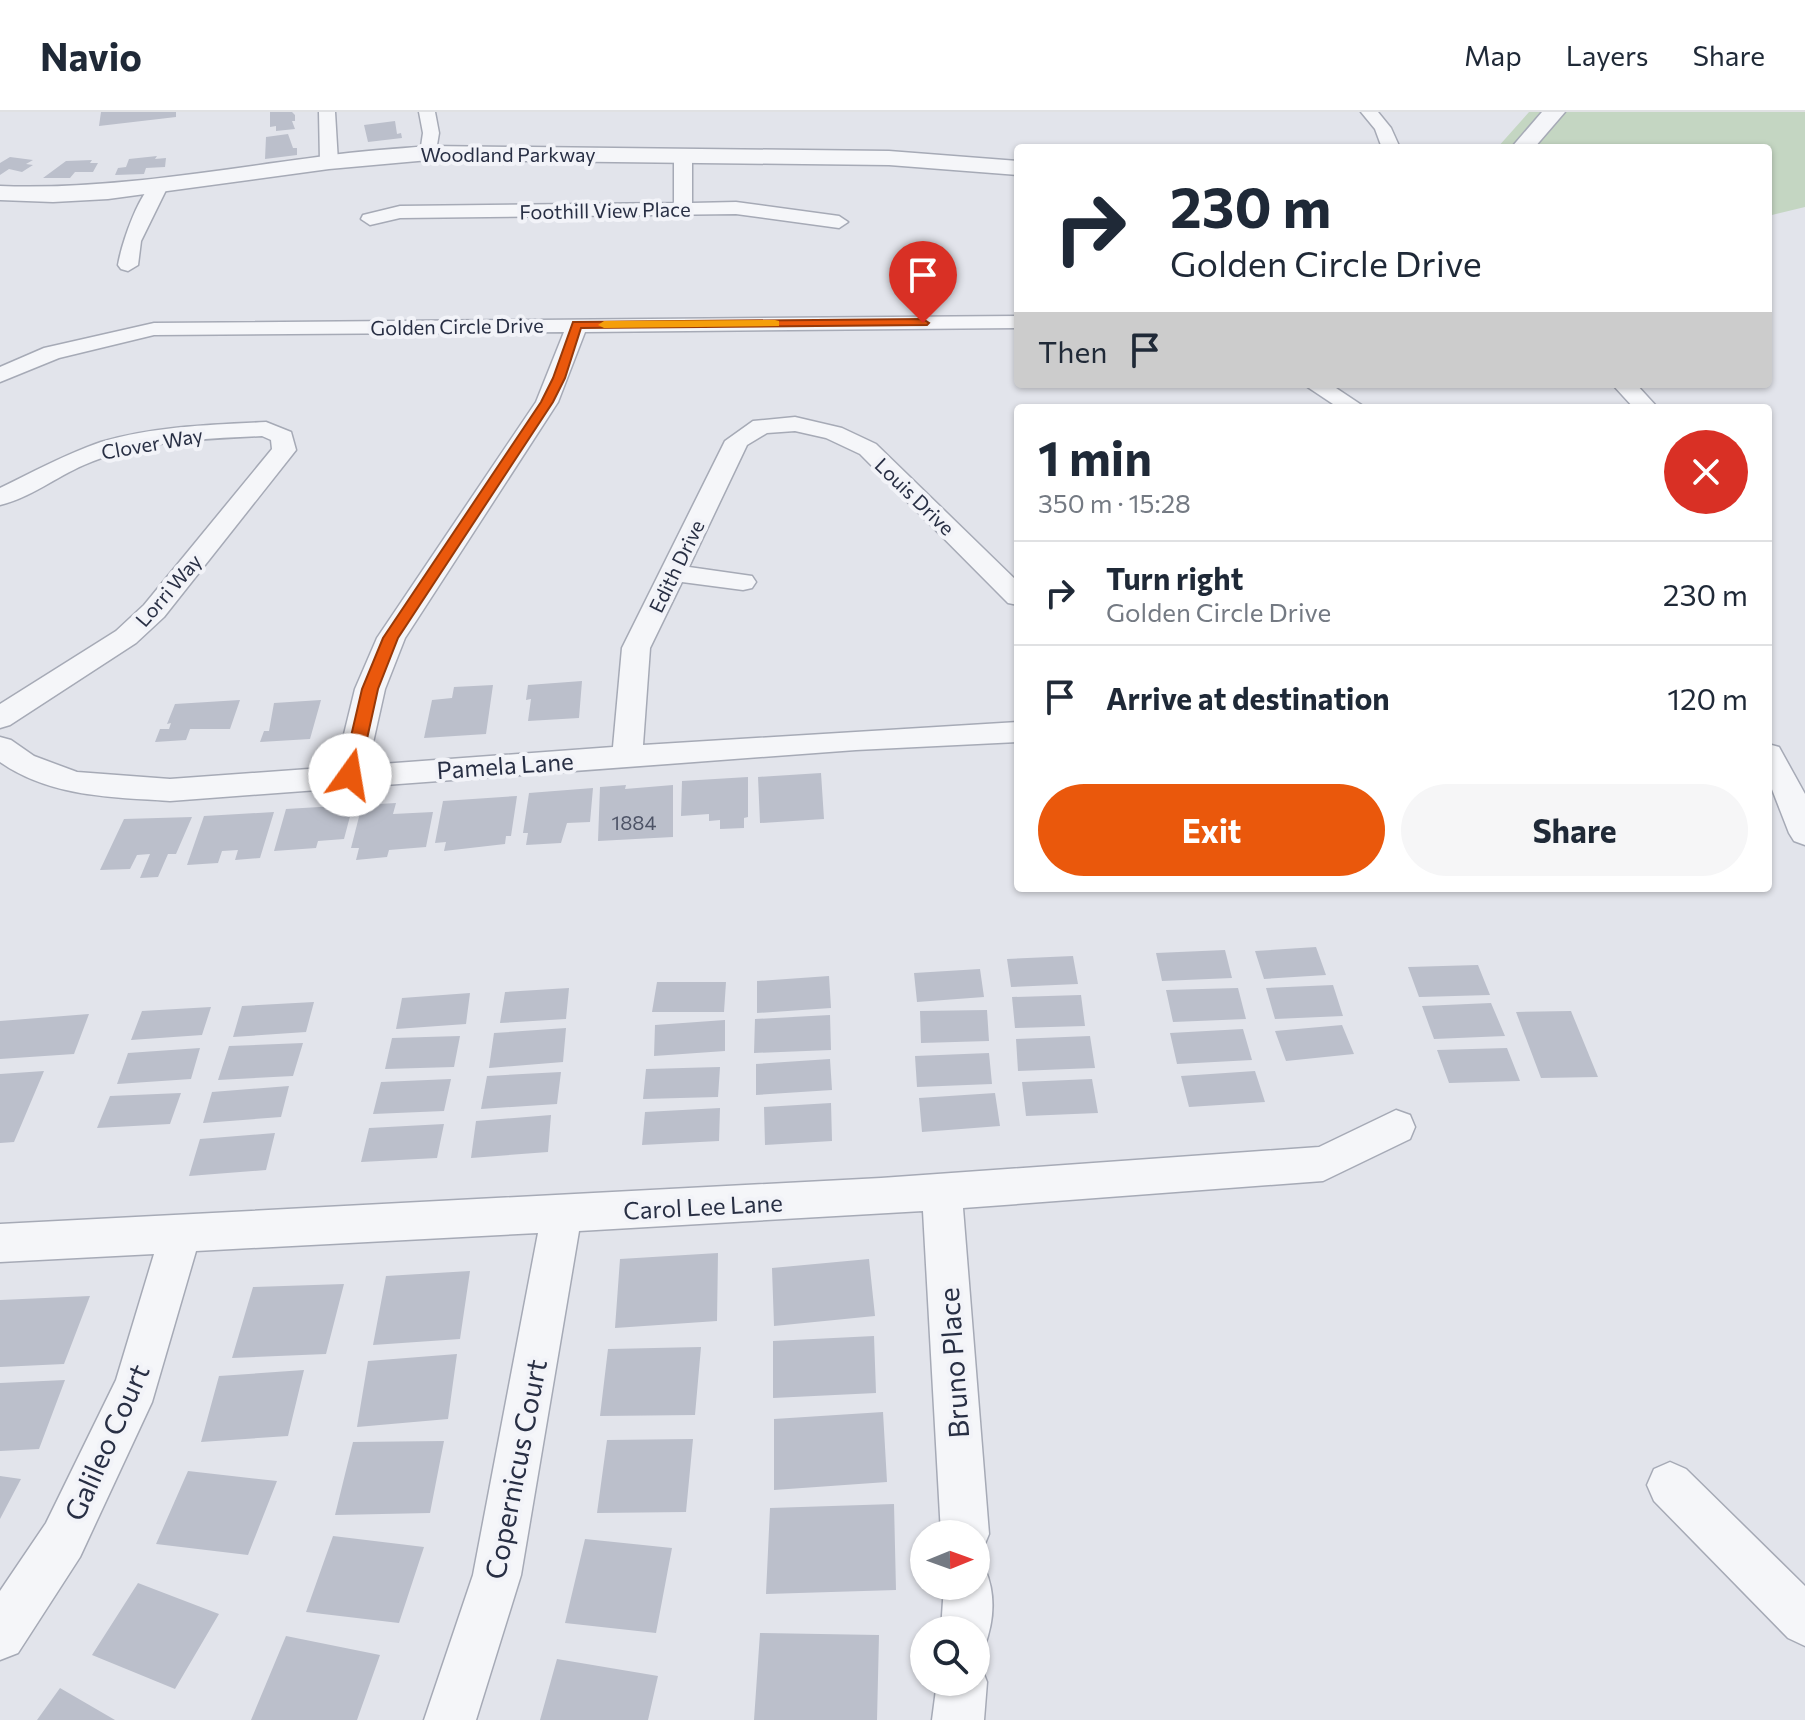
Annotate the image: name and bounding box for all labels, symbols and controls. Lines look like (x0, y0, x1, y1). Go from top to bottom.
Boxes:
text: Navio (40, 32, 142, 79)
text: Map (1464, 38, 1522, 72)
text: Layers (1566, 38, 1648, 72)
text: Share (1692, 38, 1765, 72)
street label: Woodland Parkway (420, 142, 596, 166)
text: 230 m (1170, 171, 1331, 240)
icon: right (1038, 176, 1142, 280)
street label: Foothill View Place (519, 197, 691, 223)
text: Golden Circle Drive (1170, 240, 1482, 284)
pin (889, 241, 957, 323)
icon: arrive (901, 253, 945, 297)
street label: Golden Circle Drive (370, 312, 544, 340)
icon: arrive (1123, 328, 1167, 372)
text: Then (1038, 332, 1107, 369)
street label: Clover Way (99, 422, 205, 464)
text: 1 min (1038, 427, 1152, 486)
button: close (1664, 430, 1748, 514)
street label: Louis Drive (870, 452, 960, 540)
text: 350 m · 15:28 (1038, 487, 1191, 518)
street label: Edith Drive (643, 516, 709, 616)
street label: Lorri Way (130, 549, 206, 631)
text: Turn right (1106, 559, 1243, 596)
icon: right (1038, 571, 1082, 615)
text: 230 m (1663, 575, 1748, 612)
text: Golden Circle Drive (1106, 596, 1331, 627)
icon: arrive (1038, 675, 1082, 719)
text: Arrive at destination (1106, 679, 1390, 716)
text: 120 m (1667, 679, 1748, 716)
position arrow (308, 733, 392, 817)
street label: Pamela Lane (436, 746, 574, 784)
button: Exit (1038, 784, 1385, 876)
button: Share (1401, 784, 1748, 876)
house number: 1884 (612, 810, 656, 834)
street label: Carol Lee Lane (623, 1187, 783, 1225)
street label: Bruno Place (931, 1287, 975, 1439)
street label: Copernicus Court (477, 1356, 553, 1582)
street label: Galileo Court (56, 1358, 156, 1526)
north arrow (910, 1520, 990, 1600)
map controls (910, 1520, 990, 1696)
button: search (910, 1616, 990, 1696)

